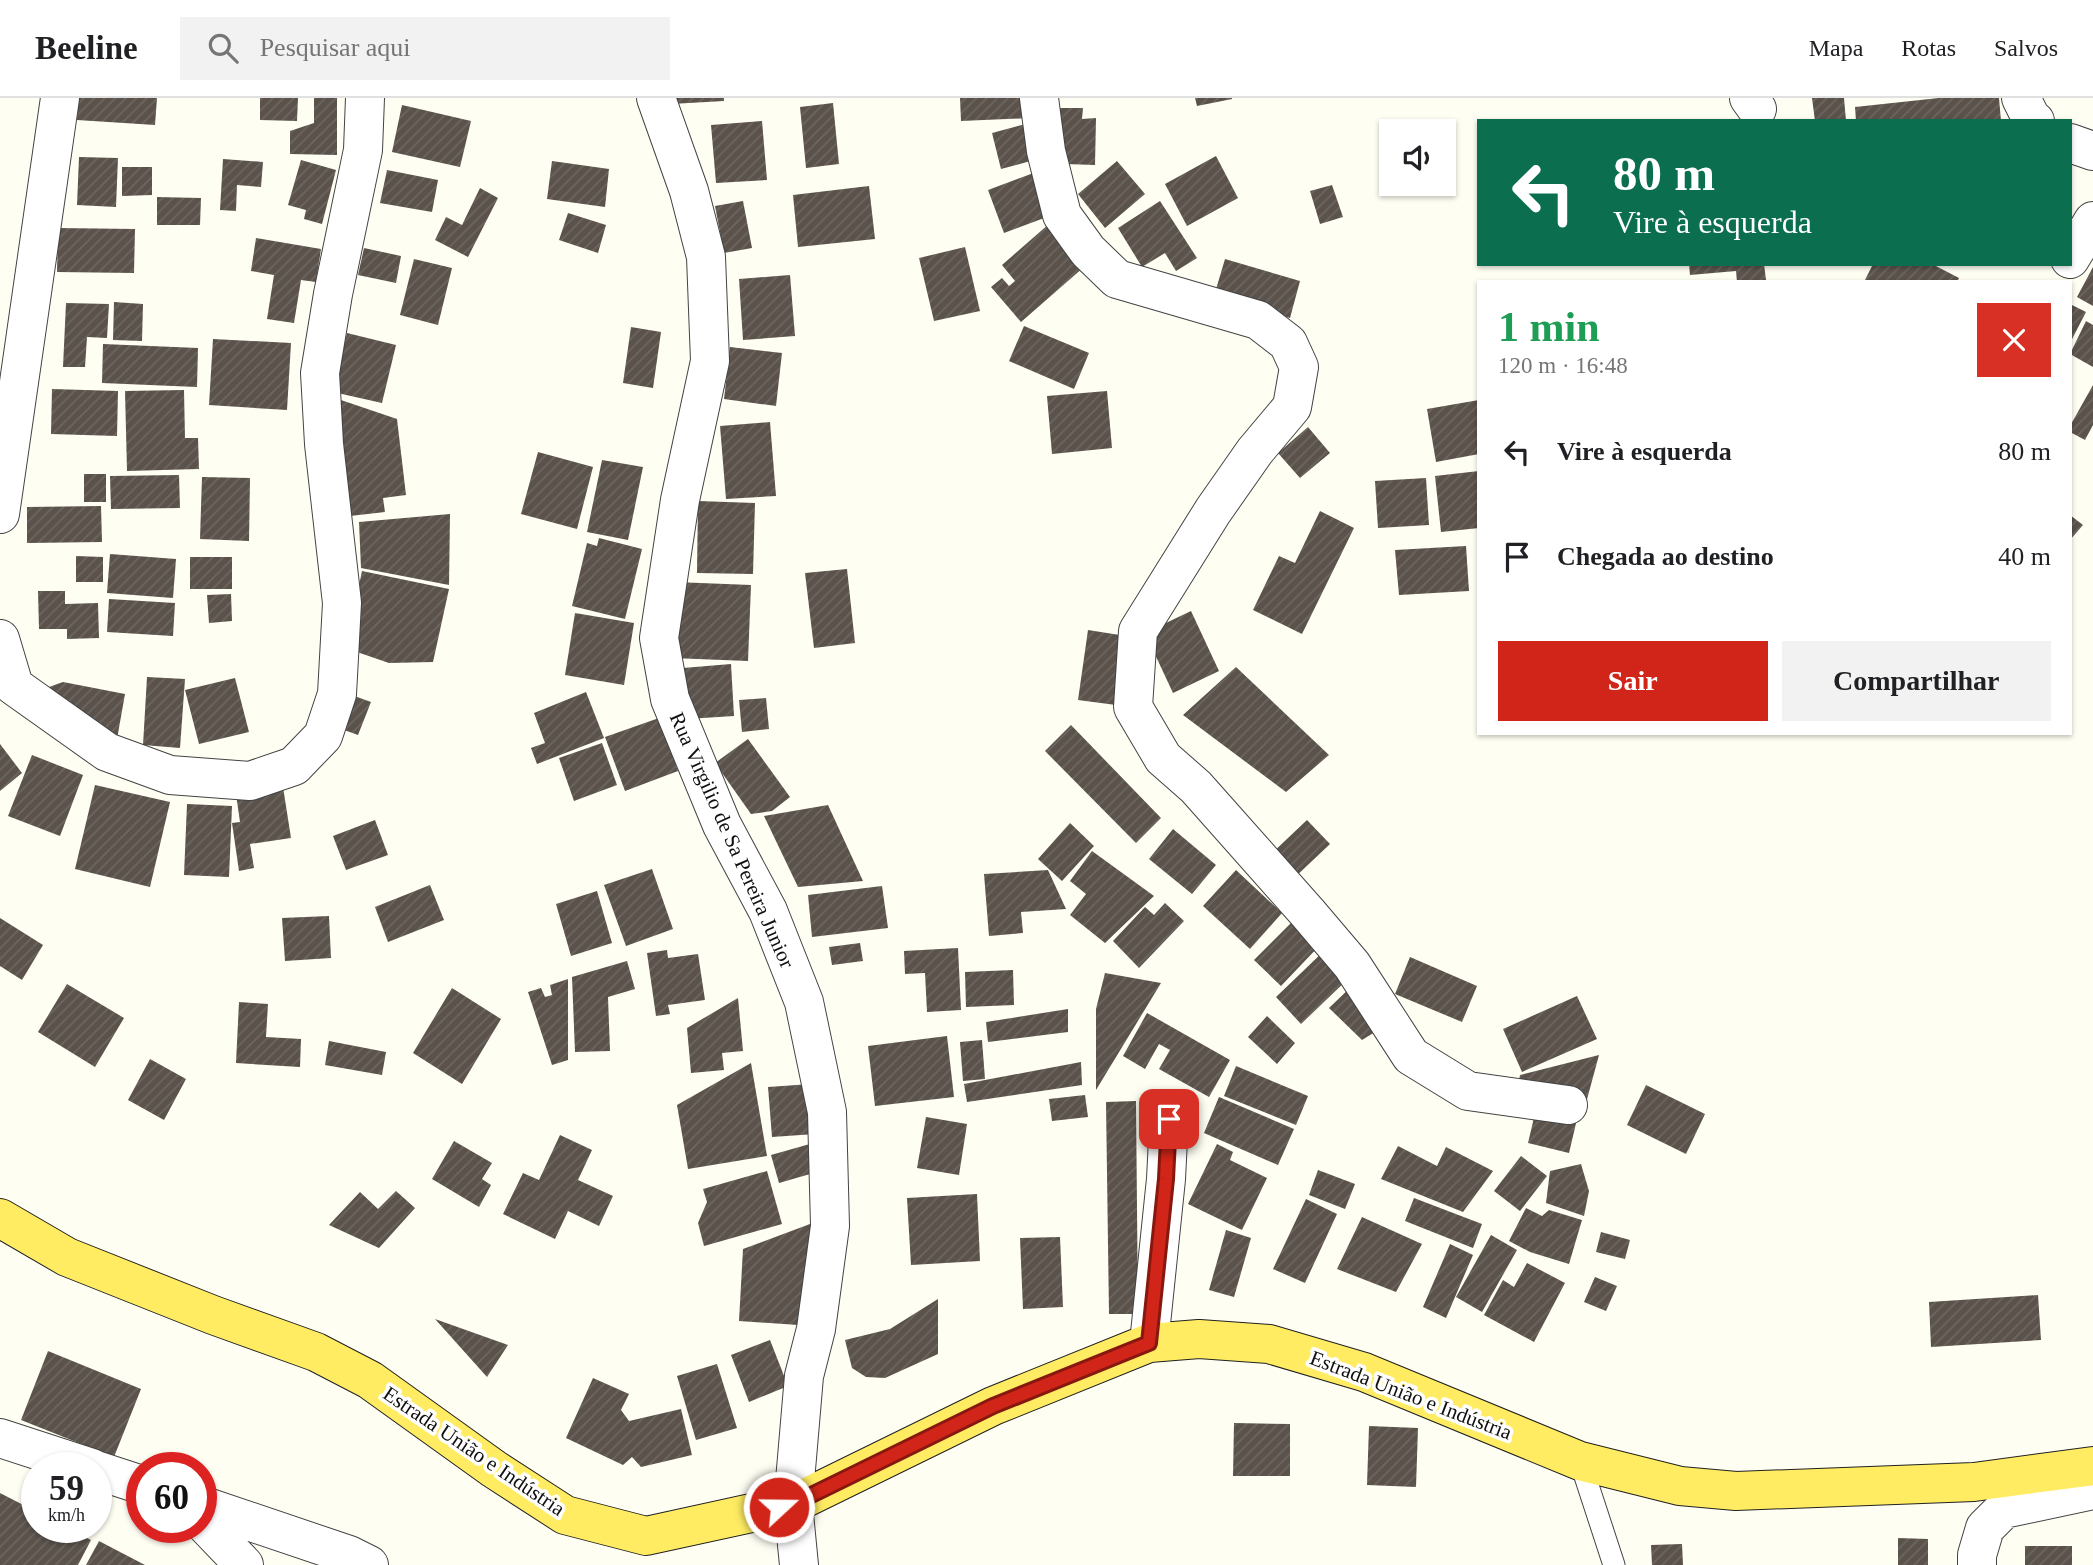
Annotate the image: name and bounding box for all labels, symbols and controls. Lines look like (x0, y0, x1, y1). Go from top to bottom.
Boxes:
search box (180, 17, 670, 80)
icon: search (204, 29, 242, 67)
text: Beeline (35, 30, 138, 66)
text: Pesquisar aqui (260, 33, 411, 62)
text: Mapa (1809, 35, 1863, 61)
text: Rotas (1901, 35, 1956, 61)
text: Salvos (1994, 35, 2058, 61)
map controls (1379, 119, 1456, 196)
button: sound (1379, 119, 1456, 196)
text: 80 m (1613, 146, 1715, 201)
icon: left (1498, 147, 1589, 238)
text: Vire à esquerda (1613, 204, 1812, 240)
button: close (1977, 303, 2051, 377)
text: 1 min (1498, 304, 1600, 350)
text: 120 m · 16:48 (1498, 353, 1628, 378)
icon: left (1498, 433, 1536, 471)
text: Vire à esquerda (1557, 437, 1732, 466)
text: 80 m (1998, 437, 2051, 466)
icon: arrive (1498, 538, 1536, 576)
text: Chegada ao destino (1557, 542, 1774, 571)
text: 40 m (1998, 542, 2051, 571)
button: Sair (1498, 641, 1768, 721)
button: Compartilhar (1782, 641, 2051, 721)
street label: Rua Virgilio de Sa Pereira Junior (665, 708, 799, 972)
pin (1139, 1089, 1199, 1149)
icon: arrive (1150, 1100, 1188, 1138)
street label: Estrada União e Indústria (1307, 1345, 1516, 1445)
street label: Estrada União e Indústria (379, 1381, 570, 1521)
speed limit sign: 60 (126, 1452, 217, 1543)
text: 59 (49, 1469, 84, 1508)
position arrow (742, 1470, 816, 1544)
text: km/h (48, 1505, 85, 1525)

